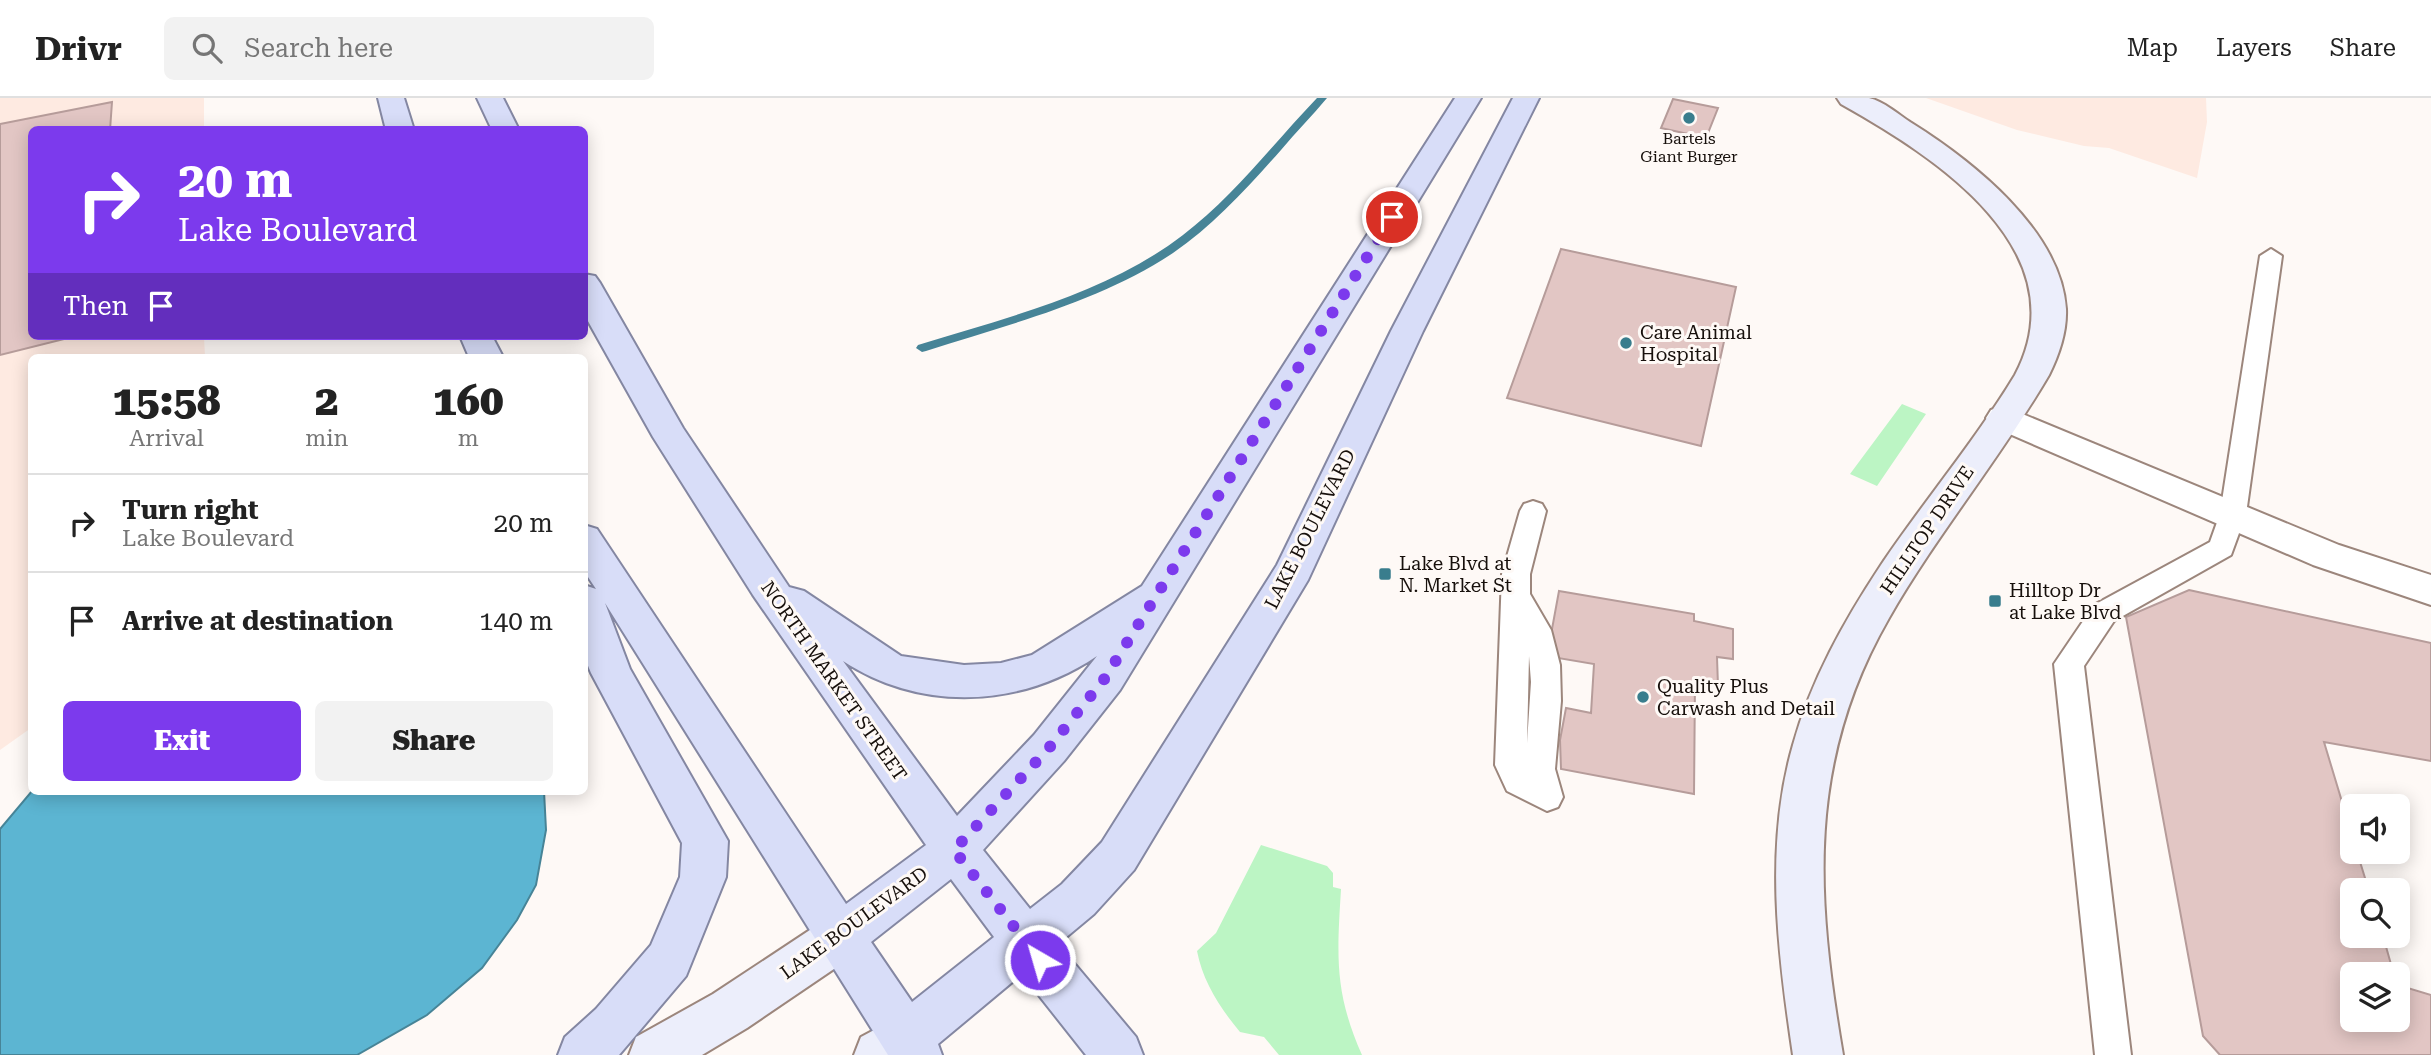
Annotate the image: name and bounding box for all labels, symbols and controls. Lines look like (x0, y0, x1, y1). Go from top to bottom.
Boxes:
search box (164, 17, 654, 80)
text: Drivr (35, 29, 122, 68)
icon: search (188, 29, 226, 67)
text: Search here (244, 33, 393, 63)
text: Map (2127, 34, 2178, 62)
text: Layers (2216, 34, 2292, 62)
text: Share (2330, 34, 2396, 62)
marker: Bartels Giant Burger (1681, 110, 1697, 126)
place label: Bartels Giant Burger (1640, 129, 1738, 166)
text: 20 m (178, 152, 293, 209)
icon: right (63, 154, 154, 245)
pin (1362, 187, 1422, 247)
icon: arrive (1373, 198, 1411, 236)
text: Lake Boulevard (178, 211, 417, 249)
icon: arrive (142, 287, 180, 325)
text: Then (63, 291, 128, 321)
place label: Care Animal Hospital (1640, 321, 1752, 366)
marker: Care Animal Hospital (1618, 335, 1634, 351)
text: 15:58 (113, 376, 221, 425)
text: 2 (315, 376, 339, 425)
text: 160 (433, 376, 503, 425)
text: Arrival (129, 425, 204, 452)
text: min (305, 425, 348, 452)
text: m (458, 425, 479, 452)
street label: LAKE BOULEVARD (1260, 445, 1360, 613)
street label: HILLTOP DRIVE (1875, 461, 1979, 599)
text: Turn right (122, 495, 258, 525)
icon: right (63, 504, 101, 542)
text: 20 m (494, 508, 553, 538)
text: Lake Boulevard (122, 525, 294, 552)
place label: Lake Blvd at N. Market St (1399, 552, 1512, 597)
marker: Lake Blvd at N. Market St (1377, 566, 1393, 582)
street label: NORTH MARKET STREET (756, 577, 912, 785)
place label: Hilltop Dr at Lake Blvd (2009, 579, 2121, 624)
marker: Hilltop Dr at Lake Blvd (1987, 593, 2003, 609)
icon: arrive (63, 602, 101, 640)
text: Arrive at destination (122, 606, 393, 636)
text: 140 m (479, 606, 553, 636)
place label: Quality Plus Carwash and Detail (1657, 675, 1835, 720)
marker: Quality Plus Carwash and Detail (1635, 689, 1651, 705)
button: Exit (63, 701, 301, 781)
button: Share (315, 701, 553, 781)
map controls (2340, 794, 2410, 1032)
button: sound (2340, 794, 2410, 864)
street label: LAKE BOULEVARD (776, 862, 932, 984)
button: search (2340, 878, 2410, 948)
position arrow (1003, 923, 1077, 997)
button: layers (2340, 962, 2410, 1032)

